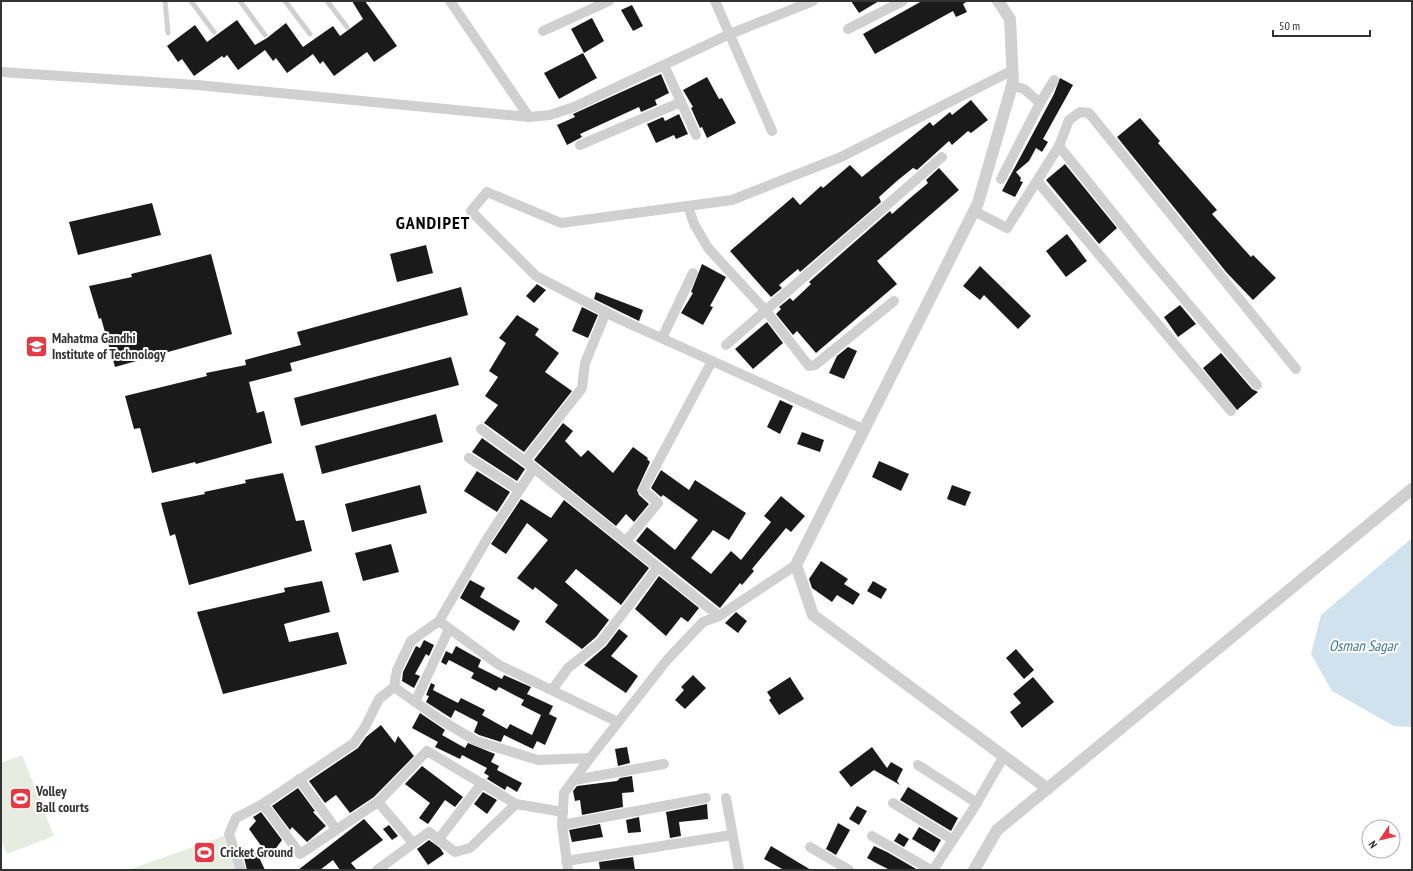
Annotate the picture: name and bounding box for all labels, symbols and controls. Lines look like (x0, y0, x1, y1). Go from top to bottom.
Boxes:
scale bar (1273, 12, 1370, 38)
text: 50 m (1279, 18, 1300, 33)
district label: GANDIPET (396, 211, 470, 234)
place label: Mahatma Gandhi Institute of Technology (52, 329, 166, 363)
school or university icon: Mahatma Gandhi Institute of Technology (24, 333, 50, 359)
water label: Osman Sagar (1329, 636, 1399, 655)
place label: Volley Ball courts (35, 782, 89, 816)
sports icon: Volley Ball courts (7, 786, 33, 812)
north arrow (1361, 819, 1401, 859)
text: N (1365, 838, 1380, 851)
sports icon: Cricket Ground (192, 839, 218, 865)
place label: Cricket Ground (220, 843, 293, 861)

